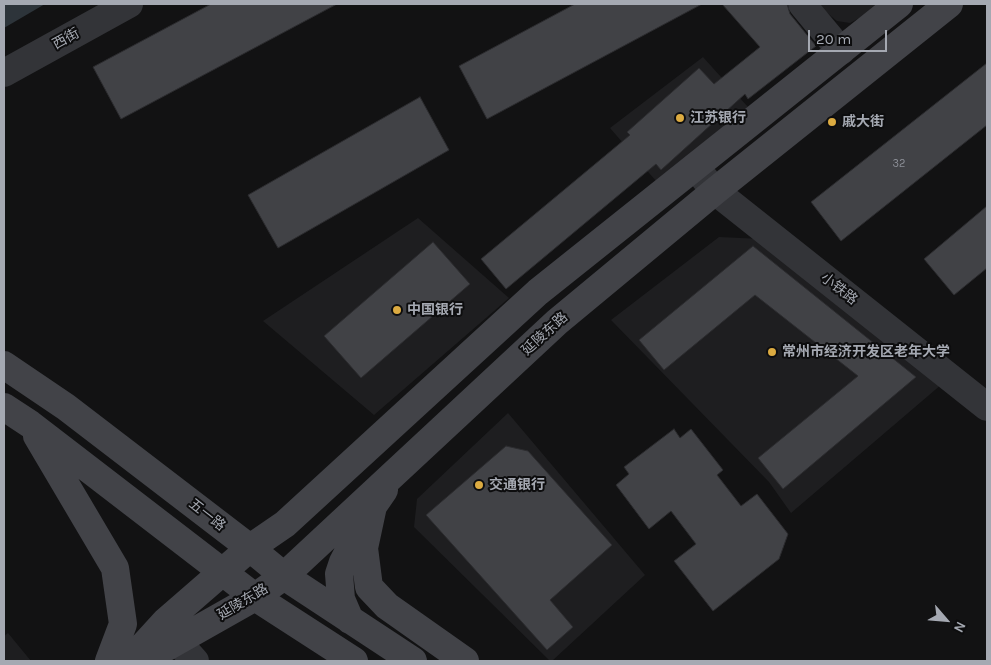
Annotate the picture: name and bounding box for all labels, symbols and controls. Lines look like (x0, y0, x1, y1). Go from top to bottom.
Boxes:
scale bar (811, 20, 890, 52)
street label: 西街 (50, 25, 82, 53)
text: 20 m (816, 30, 851, 48)
place label: 江苏银行 (690, 110, 746, 126)
marker: 江苏银行 (674, 112, 686, 124)
place label: 戚大街 (842, 114, 884, 130)
marker: 戚大街 (826, 116, 838, 128)
house number: 32 (893, 157, 905, 171)
street label: 小铁路 (817, 269, 861, 309)
place label: 中国银行 (407, 302, 463, 318)
marker: 中国银行 (391, 304, 403, 316)
street label: 延陵东路 (519, 309, 571, 359)
place label: 常州市经济开发区老年大学 (782, 344, 950, 360)
marker: 常州市经济开发区老年大学 (766, 346, 778, 358)
place label: 交通银行 (489, 477, 545, 493)
marker: 交通银行 (473, 479, 485, 491)
street label: 五一路 (185, 495, 229, 535)
street label: 延陵东路 (215, 580, 271, 624)
north arrow (921, 595, 971, 645)
text: N (950, 619, 970, 635)

